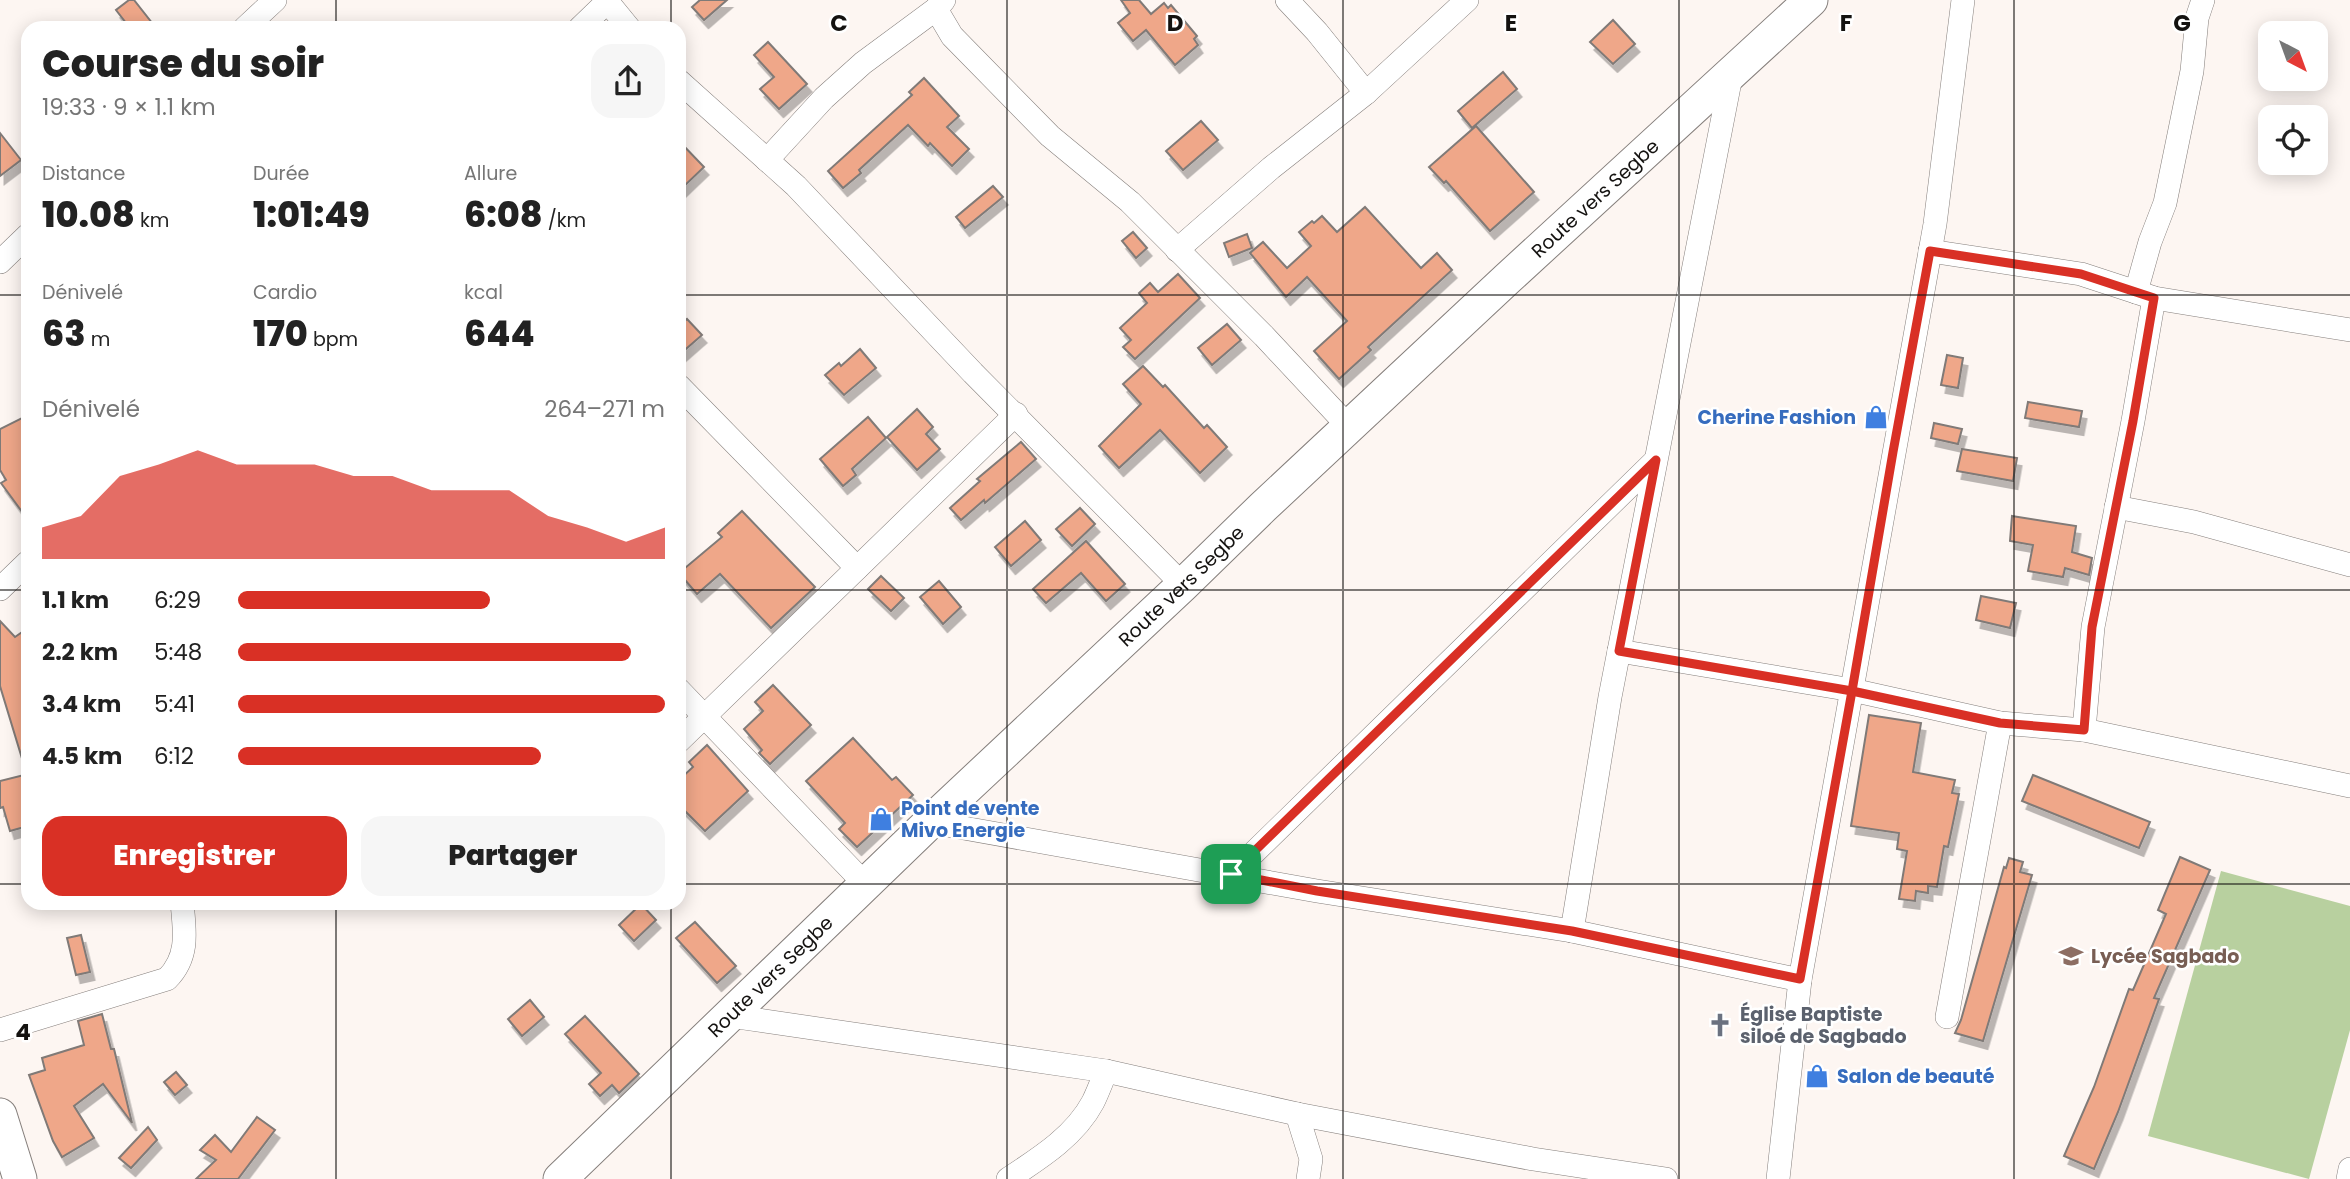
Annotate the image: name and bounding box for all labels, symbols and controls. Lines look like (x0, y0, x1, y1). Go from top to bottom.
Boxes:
text: C (830, 7, 848, 39)
text: D (1167, 7, 1183, 39)
text: E (1505, 7, 1517, 39)
text: F (1840, 7, 1852, 39)
text: G (2173, 7, 2191, 39)
north arrow (2258, 21, 2328, 91)
map controls (2258, 21, 2328, 175)
text: Course du soir (42, 37, 324, 90)
button: share (591, 44, 665, 118)
text: 19:33 · 9 × 1.1 km (42, 91, 216, 123)
button: locate (2258, 105, 2328, 175)
street label: Route vers Segbe (1526, 133, 1665, 264)
text: Distance (42, 160, 125, 187)
text: Durée (253, 160, 309, 187)
text: Allure (464, 160, 517, 187)
text: 10.08 (42, 190, 135, 239)
text: 1:01:49 (253, 190, 370, 239)
text: 6:08 (464, 190, 543, 239)
text: km (135, 207, 169, 234)
text: /km (543, 207, 586, 234)
text: Dénivelé (42, 279, 123, 306)
text: Cardio (253, 279, 317, 306)
text: kcal (464, 279, 503, 306)
text: 63 (42, 309, 86, 358)
text: 170 (253, 309, 308, 358)
text: 644 (464, 309, 535, 358)
text: m (86, 326, 110, 353)
text: bpm (308, 326, 358, 353)
text: Dénivelé (42, 393, 140, 425)
text: 264–271 m (544, 393, 665, 425)
shop icon: Cherine Fashion (1862, 403, 1890, 431)
place label: Cherine Fashion (1698, 404, 1856, 431)
street label: Route vers Segbe (1113, 519, 1250, 653)
text: 1.1 km (42, 584, 109, 616)
text: 6:29 (154, 584, 201, 616)
text: 2.2 km (42, 636, 118, 668)
text: 5:48 (154, 636, 202, 668)
text: 3.4 km (42, 688, 121, 720)
text: 5:41 (154, 688, 195, 720)
text: 4.5 km (42, 740, 122, 772)
text: 6:12 (154, 740, 194, 772)
place label: Point de vente Mivo Energie (901, 795, 1040, 844)
shop icon: Point de vente Mivo Energie (867, 805, 895, 833)
button: Enregistrer (42, 816, 347, 896)
button: Partager (361, 816, 665, 896)
pin (1201, 844, 1261, 904)
icon: arrive (1212, 855, 1250, 893)
street label: Route vers Segbe (702, 910, 839, 1043)
school or university icon: Lycée Sagbado (2057, 942, 2085, 970)
place label: Lycée Sagbado (2091, 943, 2239, 970)
place label: Église Baptiste siloé de Sagbado (1740, 1001, 1907, 1050)
church icon: Église Baptiste siloé de Sagbado (1706, 1011, 1734, 1039)
text: 4 (15, 1016, 31, 1048)
shop icon: Salon de beauté (1803, 1062, 1831, 1090)
place label: Salon de beauté (1837, 1063, 1995, 1090)

